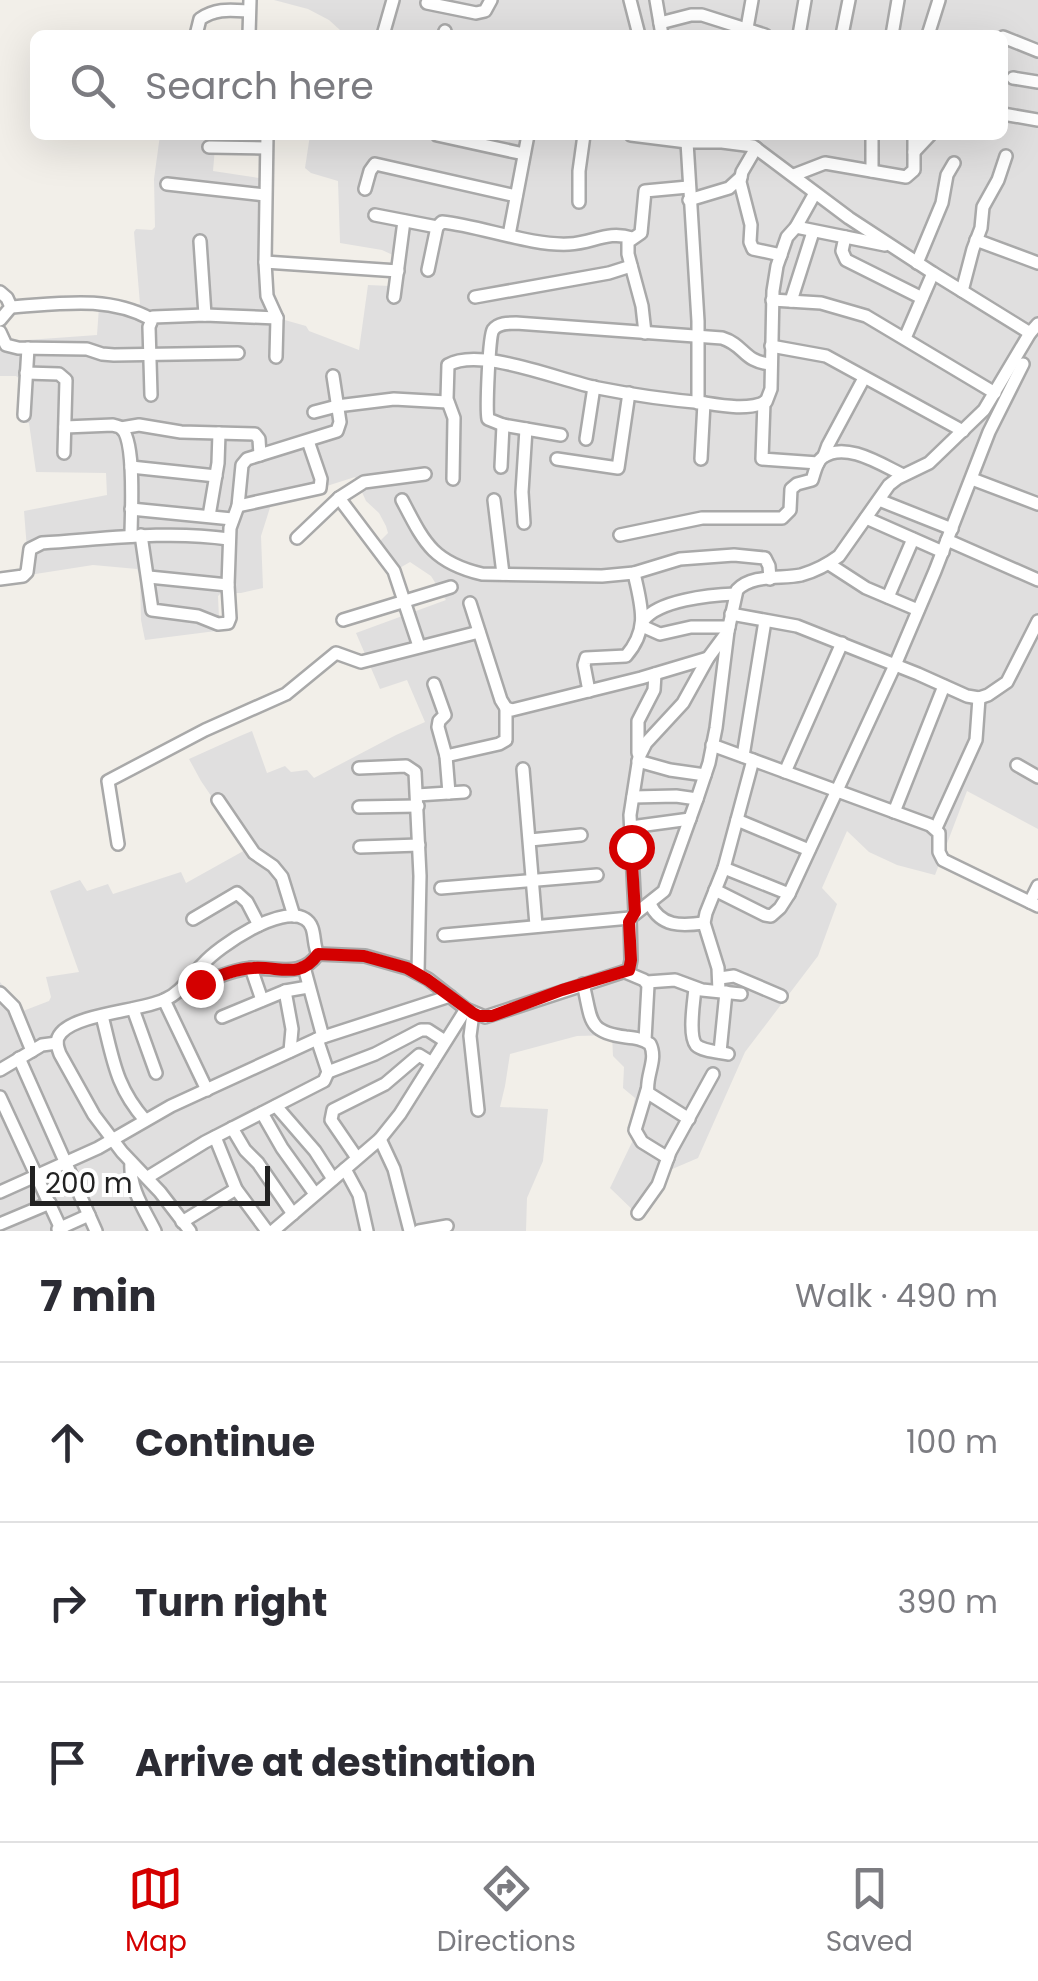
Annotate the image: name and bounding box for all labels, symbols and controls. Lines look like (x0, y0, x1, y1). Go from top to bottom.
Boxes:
search box (30, 30, 1008, 140)
icon: search (65, 58, 120, 113)
text: Search here (145, 59, 374, 112)
route start (609, 825, 655, 871)
route end (178, 962, 224, 1008)
scale bar (30, 1161, 270, 1206)
text: 200 m (45, 1164, 133, 1203)
text: 7 min (40, 1267, 157, 1326)
text: Walk · 490 m (795, 1273, 998, 1318)
icon: ahead (40, 1415, 95, 1470)
text: Continue (135, 1416, 315, 1469)
text: 100 m (906, 1419, 998, 1464)
icon: right (40, 1575, 95, 1630)
text: Turn right (135, 1576, 327, 1629)
text: 390 m (897, 1579, 998, 1624)
icon: arrive (40, 1735, 95, 1790)
text: Arrive at destination (135, 1736, 536, 1789)
tab: Map (125, 1861, 187, 1963)
tab: Directions (437, 1861, 576, 1963)
tab: Saved (826, 1861, 913, 1963)

